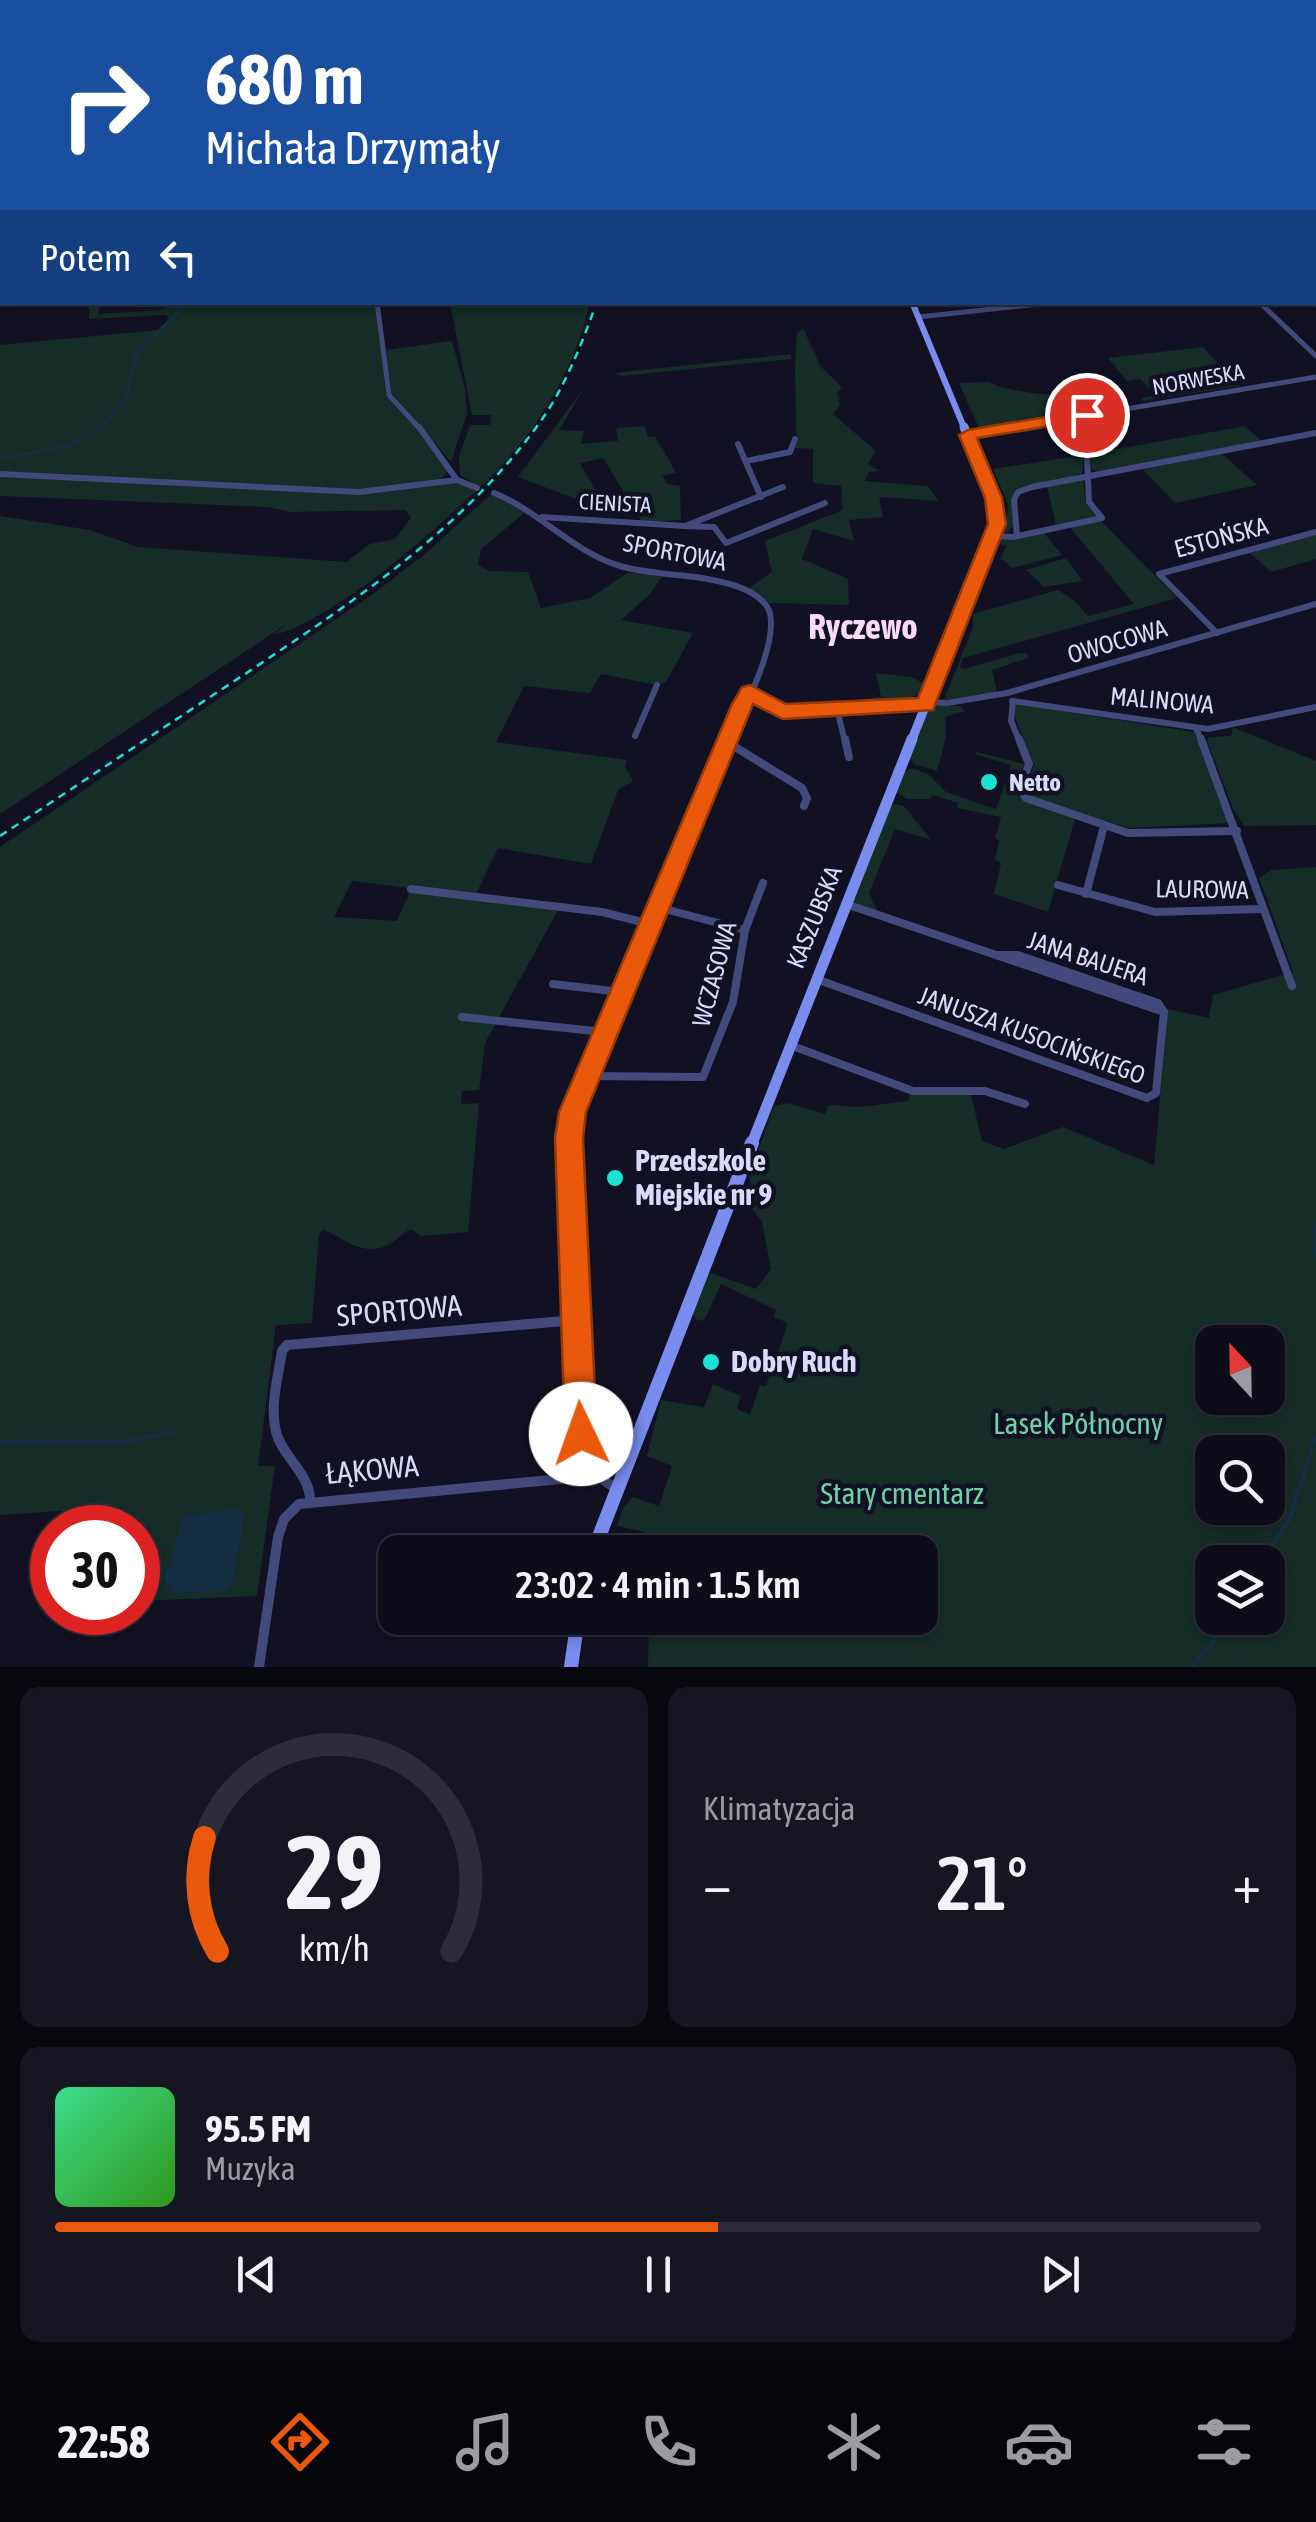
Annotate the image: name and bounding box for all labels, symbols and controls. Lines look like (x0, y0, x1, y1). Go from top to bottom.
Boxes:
text: 680 m (205, 39, 364, 119)
icon: right (40, 40, 170, 170)
text: Michała Drzymały (205, 122, 500, 174)
icon: left (151, 230, 206, 285)
text: Potem (40, 236, 131, 279)
street label: NORWESKA (1150, 358, 1246, 400)
pin (1045, 373, 1130, 458)
icon: arrive (1060, 388, 1115, 443)
street label: CIENISTA (578, 488, 652, 518)
street label: ESTOŃSKA (1171, 511, 1272, 563)
street label: SPORTOWA (621, 528, 730, 576)
district label: Ryczewo (808, 606, 918, 646)
street label: OWOCOWA (1064, 613, 1171, 668)
street label: MALINOWA (1109, 682, 1216, 719)
place label: Netto (1009, 768, 1061, 796)
marker: Netto (978, 771, 1000, 793)
street label: KASZUBSKA (781, 861, 847, 972)
street label: LAUROWA (1155, 874, 1250, 904)
street label: WCZASOWA (687, 918, 742, 1029)
street label: JANA BAUERA (1024, 925, 1152, 991)
street label: JANUSZA KUSOCIŃSKIEGO (915, 981, 1149, 1089)
place label: Przedszkole Miejskie nr 9 (635, 1143, 772, 1211)
marker: Przedszkole Miejskie nr 9 (604, 1167, 626, 1189)
street label: SPORTOWA (335, 1288, 463, 1332)
north arrow (1195, 1325, 1285, 1415)
map controls (1195, 1325, 1285, 1635)
place label: Dobry Ruch (731, 1344, 857, 1378)
marker: Dobry Ruch (700, 1351, 722, 1373)
position arrow (529, 1382, 633, 1486)
park label: Lasek Północny (993, 1406, 1163, 1440)
button: search (1195, 1435, 1285, 1525)
street label: ŁĄKOWA (324, 1448, 420, 1490)
park label: Stary cmentarz (820, 1476, 984, 1510)
speed limit sign: 30 (30, 1505, 160, 1635)
button: layers (1195, 1545, 1285, 1635)
text: 23:02 · 4 min · 1.5 km (515, 1563, 801, 1606)
text: Klimatyzacja (703, 1790, 855, 1827)
text: 29 (285, 1812, 383, 1931)
text: 21° (936, 1840, 1028, 1926)
text: − (703, 1852, 732, 1915)
text: + (1232, 1852, 1261, 1915)
text: km/h (299, 1928, 369, 1969)
text: 95.5 FM (205, 2107, 311, 2150)
text: Muzyka (205, 2150, 296, 2187)
icon: previous (229, 2247, 284, 2302)
icon: pause (631, 2247, 686, 2302)
icon: next (1033, 2247, 1088, 2302)
icon: directions (265, 2407, 335, 2477)
icon: music (450, 2407, 520, 2477)
icon: phone (634, 2407, 704, 2477)
icon: climate (819, 2407, 889, 2477)
icon: car (1004, 2407, 1074, 2477)
icon: filters (1189, 2407, 1259, 2477)
text: 22:58 (57, 2416, 150, 2468)

